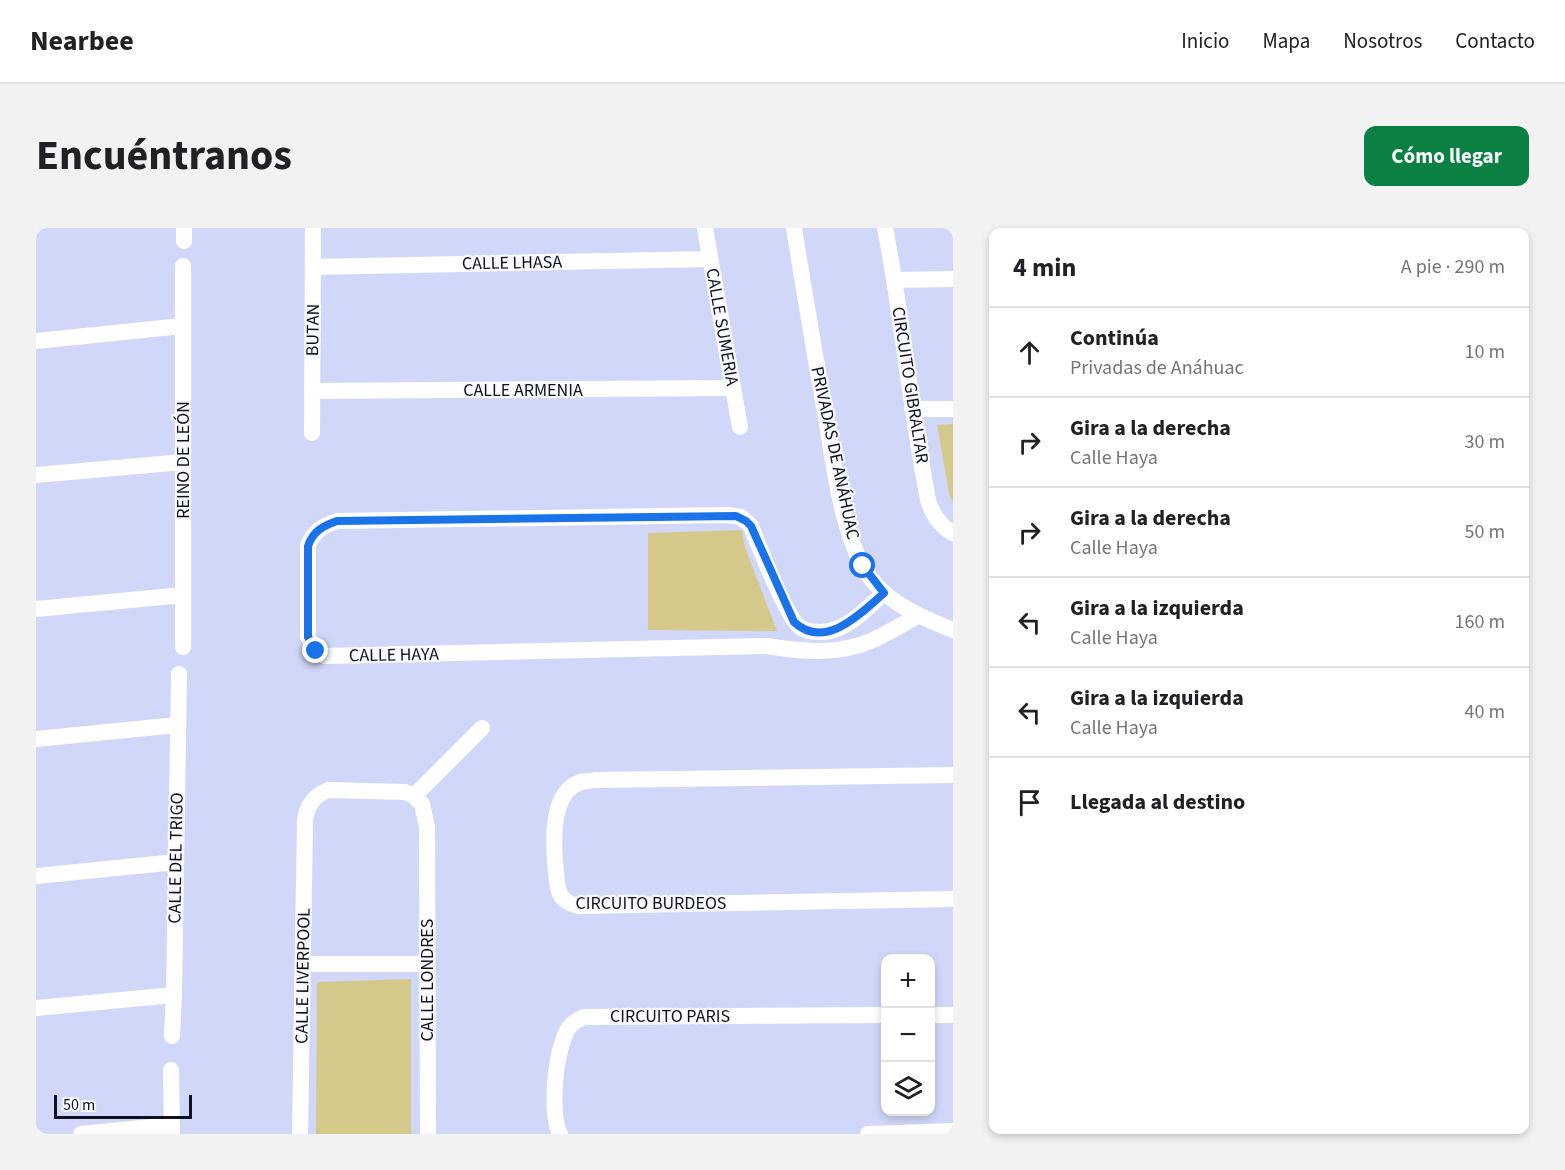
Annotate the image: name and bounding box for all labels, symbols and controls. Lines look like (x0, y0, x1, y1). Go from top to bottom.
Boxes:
text: Nearbee (30, 21, 134, 61)
text: Inicio (1181, 26, 1229, 56)
text: Mapa (1262, 26, 1310, 56)
text: Nosotros (1343, 26, 1422, 56)
text: Contacto (1455, 26, 1535, 56)
text: Encuéntranos (36, 126, 292, 186)
button: Cómo llegar (1364, 126, 1529, 186)
text: 4 min (1013, 249, 1076, 286)
street label: CALLE LHASA (462, 250, 563, 276)
text: A pie · 290 m (1401, 253, 1505, 281)
street label: CALLE SUMERIA (699, 266, 745, 388)
street label: BUTAN (300, 304, 326, 356)
street label: CIRCUITO GIBRALTAR (885, 305, 935, 465)
text: Continúa (1070, 322, 1159, 354)
icon: ahead (1013, 336, 1046, 369)
text: 10 m (1465, 338, 1505, 366)
text: Privadas de Anáhuac (1070, 354, 1244, 382)
street label: PRIVADAS DE ANÁHUAC (804, 364, 866, 542)
street label: CALLE ARMENIA (463, 378, 583, 403)
street label: REINO DE LEÓN (171, 401, 196, 519)
text: Gira a la derecha (1070, 412, 1231, 444)
icon: right (1013, 426, 1046, 459)
text: 30 m (1465, 428, 1505, 456)
text: Calle Haya (1070, 444, 1158, 472)
text: Gira a la derecha (1070, 502, 1231, 534)
icon: right (1013, 516, 1046, 549)
text: 50 m (1465, 518, 1505, 546)
text: Calle Haya (1070, 534, 1158, 562)
route start (849, 552, 875, 578)
text: Gira a la izquierda (1070, 592, 1244, 624)
icon: left (1013, 606, 1046, 639)
text: 160 m (1455, 608, 1505, 636)
text: Calle Haya (1070, 624, 1158, 652)
route end (302, 637, 328, 663)
street label: CALLE HAYA (349, 642, 439, 668)
text: Gira a la izquierda (1070, 682, 1244, 714)
icon: left (1013, 696, 1046, 729)
text: 40 m (1465, 698, 1505, 726)
text: Calle Haya (1070, 714, 1158, 742)
icon: arrive (1013, 786, 1046, 819)
text: Llegada al destino (1070, 786, 1245, 818)
street label: CALLE DEL TRIGO (162, 792, 190, 924)
street label: CIRCUITO BURDEOS (576, 891, 726, 916)
street label: CALLE LIVERPOOL (289, 908, 317, 1044)
street label: CALLE LONDRES (415, 919, 440, 1041)
map controls (881, 954, 935, 1116)
button: + (881, 954, 935, 1008)
street label: CIRCUITO PARIS (610, 1004, 730, 1029)
button: − (881, 1008, 935, 1062)
button: layers (881, 1062, 935, 1116)
scale bar (54, 1092, 192, 1120)
text: 50 m (63, 1094, 95, 1116)

